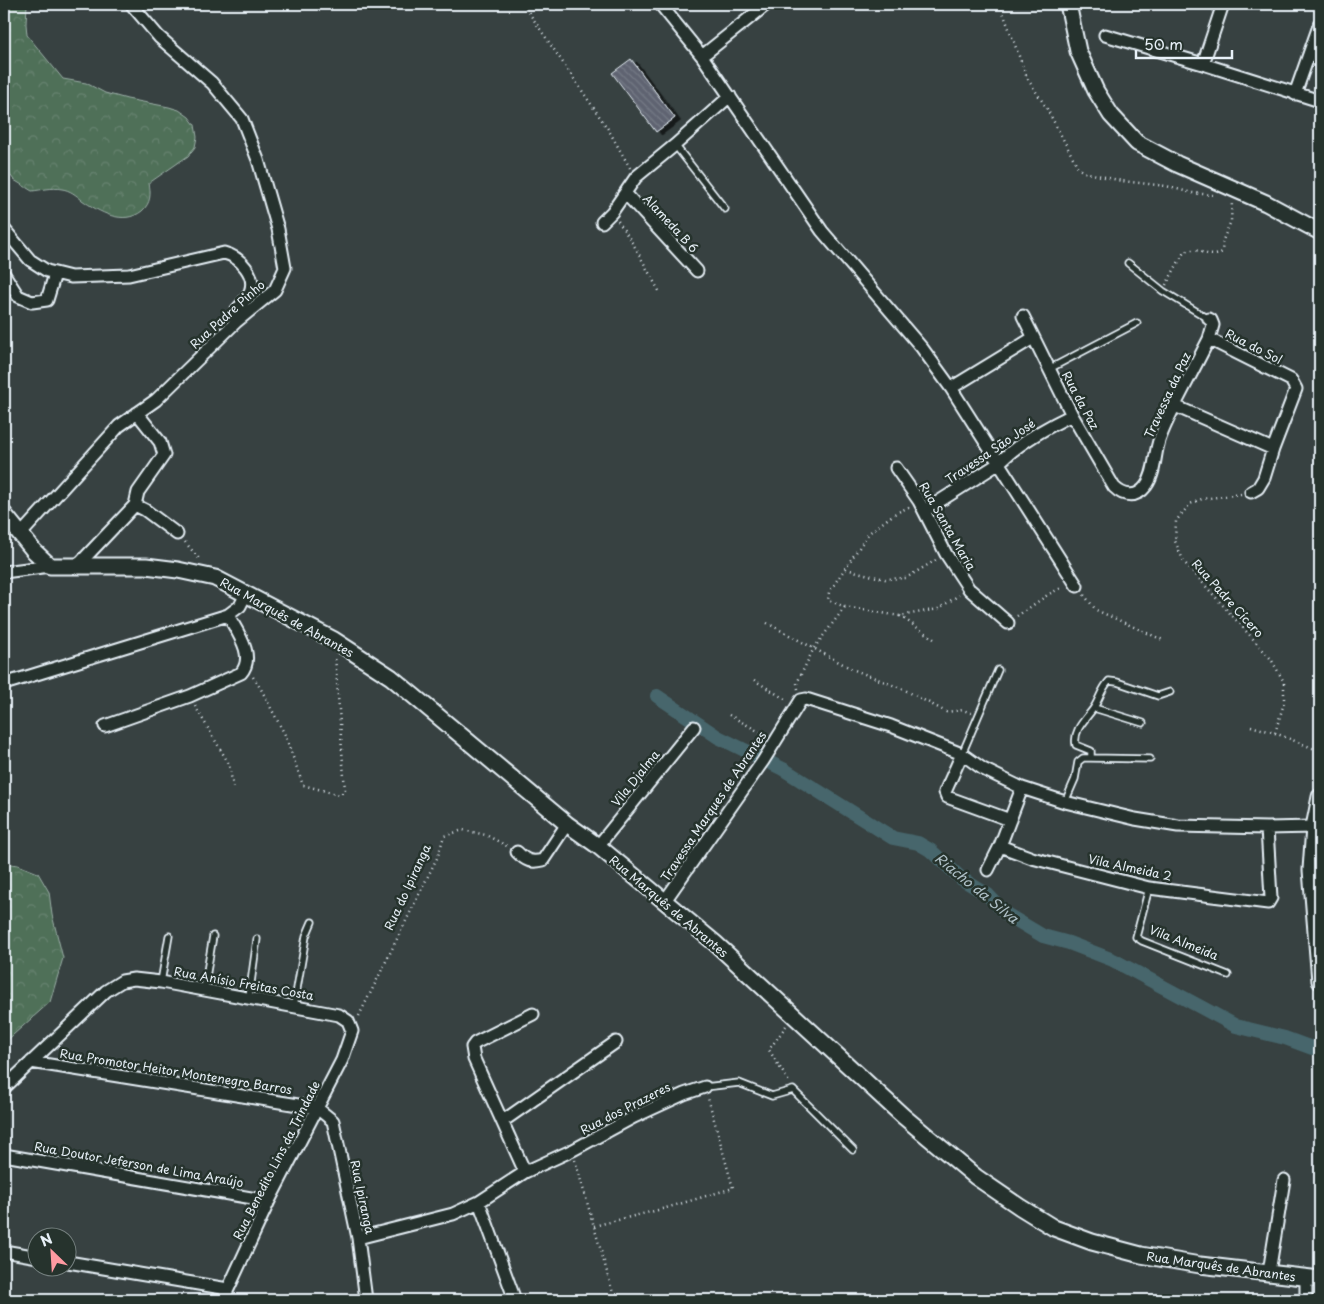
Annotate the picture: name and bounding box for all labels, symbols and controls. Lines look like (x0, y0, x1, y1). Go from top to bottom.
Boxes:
scale bar (1136, 28, 1233, 60)
text: 50 m (1144, 32, 1183, 55)
street label: Alameda B 6 (639, 190, 703, 256)
street label: Rua Padre Pinho (186, 275, 269, 353)
street label: Rua do Sol (1222, 324, 1286, 368)
street label: Travessa da Paz (1139, 349, 1195, 441)
street label: Rua da Paz (1058, 368, 1104, 433)
street label: Travessa São José (941, 414, 1039, 488)
street label: Rua Santa Maria (915, 478, 981, 574)
street label: Rua Padre Cícero (1188, 555, 1268, 641)
street label: Rua Marquês de Abrantes (217, 573, 357, 661)
street label: Travessa Marques de Abrantes (656, 727, 770, 885)
street label: Vila Djalma (607, 745, 664, 810)
street label: Rua do Ipiranga (379, 841, 435, 933)
water label: Riacho da Silva (931, 848, 1024, 929)
street label: Vila Almeida 2 (1087, 849, 1173, 885)
street label: Rua Marquês de Abrantes (606, 851, 733, 961)
street label: Vila Almeida (1147, 920, 1222, 964)
street label: Rua Anísio Freitas Costa (173, 962, 316, 1004)
street label: Rua Promotor Heitor Montenegro Barros (59, 1044, 294, 1098)
street label: Rua Benedito Lins da Trindade (228, 1077, 324, 1243)
street label: Rua dos Prazeres (577, 1077, 674, 1138)
street label: Rua Doutor Jeferson de Lima Araújo (33, 1137, 245, 1191)
street label: Rua Ipiranga (346, 1158, 380, 1236)
north arrow (28, 1226, 78, 1276)
text: N (37, 1228, 56, 1252)
street label: Rua Marquês de Abrantes (1145, 1247, 1297, 1285)

